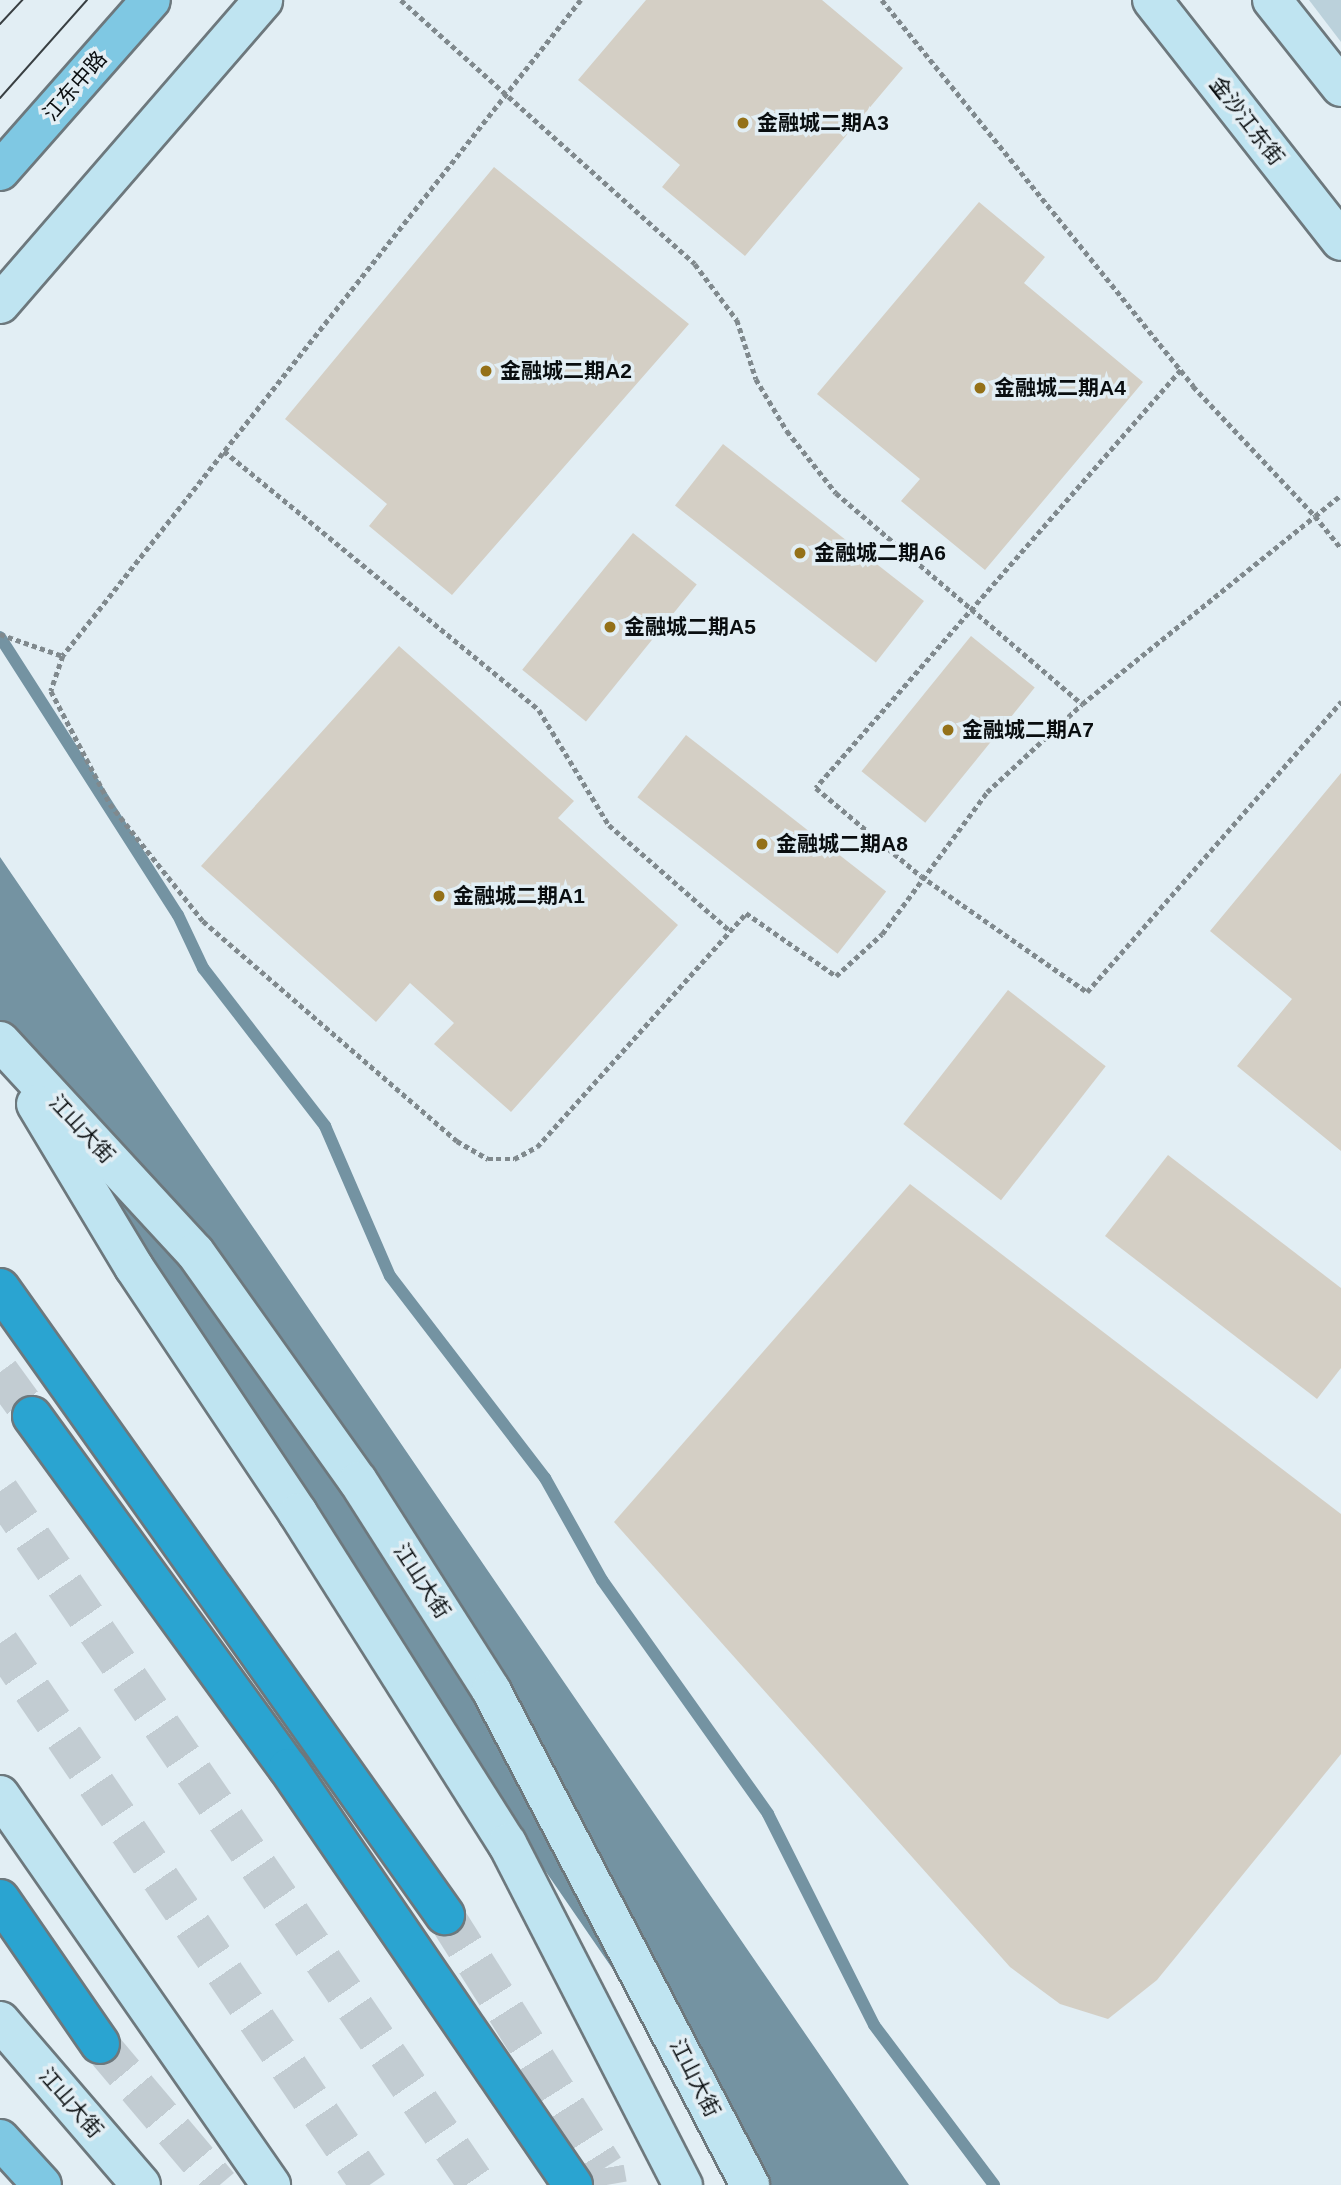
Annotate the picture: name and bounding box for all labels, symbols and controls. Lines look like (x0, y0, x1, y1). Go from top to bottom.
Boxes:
street label: 江东中路 (38, 46, 112, 126)
street label: 金沙江东街 (1205, 72, 1289, 170)
place label: 金融城二期A3 (757, 110, 889, 136)
marker: 金融城二期A3 (735, 115, 751, 131)
place label: 金融城二期A2 (500, 358, 632, 384)
marker: 金融城二期A2 (478, 363, 494, 379)
place label: 金融城二期A4 (994, 375, 1126, 401)
marker: 金融城二期A4 (972, 380, 988, 396)
place label: 金融城二期A6 (814, 540, 946, 566)
marker: 金融城二期A6 (792, 545, 808, 561)
place label: 金融城二期A5 (624, 614, 756, 640)
marker: 金融城二期A5 (602, 619, 618, 635)
place label: 金融城二期A7 (962, 717, 1094, 743)
marker: 金融城二期A7 (940, 722, 956, 738)
place label: 金融城二期A8 (776, 831, 908, 857)
marker: 金融城二期A8 (754, 836, 770, 852)
place label: 金融城二期A1 (453, 883, 585, 909)
marker: 金融城二期A1 (431, 888, 447, 904)
street label: 江山大街 (44, 1090, 120, 1168)
street label: 江山大街 (389, 1539, 455, 1623)
street label: 江山大街 (665, 2035, 725, 2121)
street label: 江山大街 (34, 2063, 108, 2143)

